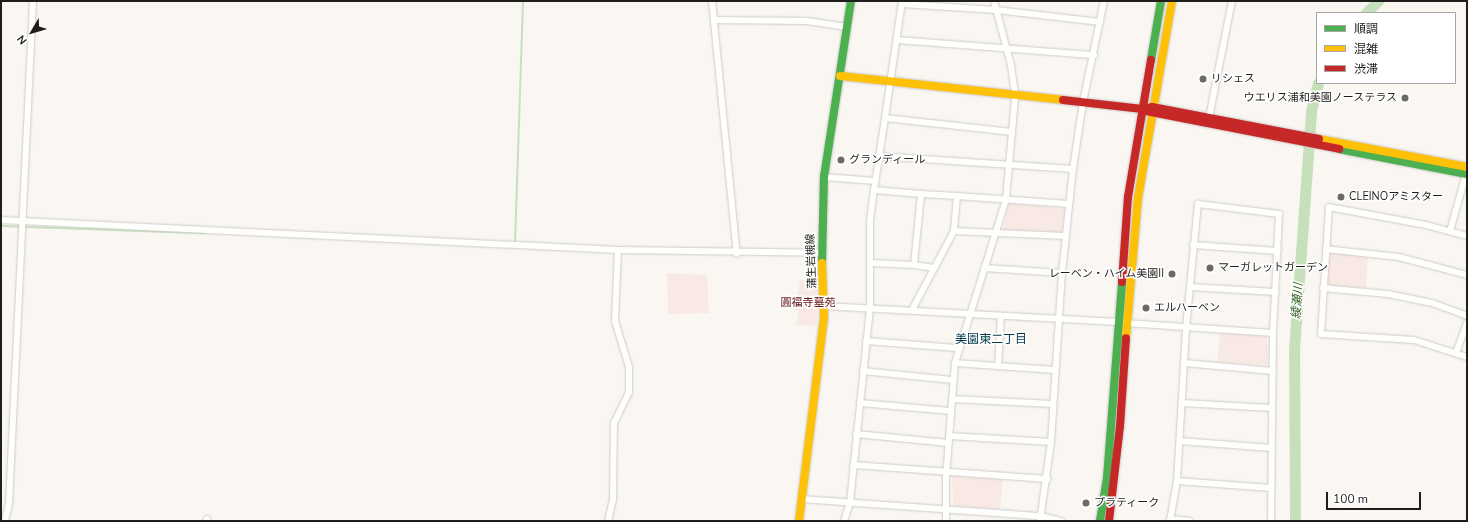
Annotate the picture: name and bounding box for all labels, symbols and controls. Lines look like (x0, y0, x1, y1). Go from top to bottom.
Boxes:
north arrow (12, 12, 52, 52)
legend (1316, 12, 1456, 84)
text: 順調 (1354, 21, 1378, 37)
text: N (14, 32, 31, 48)
text: 混雑 (1354, 41, 1378, 57)
text: 渋滞 (1354, 61, 1378, 77)
place label: リシェス (1211, 72, 1255, 86)
marker: リシェス (1198, 74, 1208, 84)
place label: ウエリス浦和美園ノーステラス (1243, 91, 1397, 105)
marker: ウエリス浦和美園ノーステラス (1400, 93, 1410, 103)
place label: グランディール (849, 153, 926, 167)
marker: グランディール (836, 155, 846, 165)
place label: CLEINOアミスター (1349, 190, 1443, 204)
marker: CLEINOアミスター (1336, 192, 1346, 202)
street label: 蒲生岩槻線 (804, 233, 820, 289)
place label: マーガレットガーデン (1218, 261, 1328, 275)
marker: マーガレットガーデン (1205, 263, 1215, 273)
place label: レーベン・ハイム美園II (1048, 267, 1164, 281)
marker: レーベン・ハイム美園II (1167, 269, 1177, 279)
water label: 綾瀬川 (1290, 283, 1306, 319)
park label: 圓福寺墓苑 (781, 296, 835, 310)
place label: エルハーベン (1154, 301, 1220, 315)
marker: エルハーベン (1141, 303, 1151, 313)
district label: 美園東二丁目 (955, 333, 1027, 347)
scale bar (1328, 484, 1423, 510)
text: 100 m (1333, 491, 1368, 507)
place label: プラティーク (1094, 496, 1160, 510)
marker: プラティーク (1081, 498, 1091, 508)

